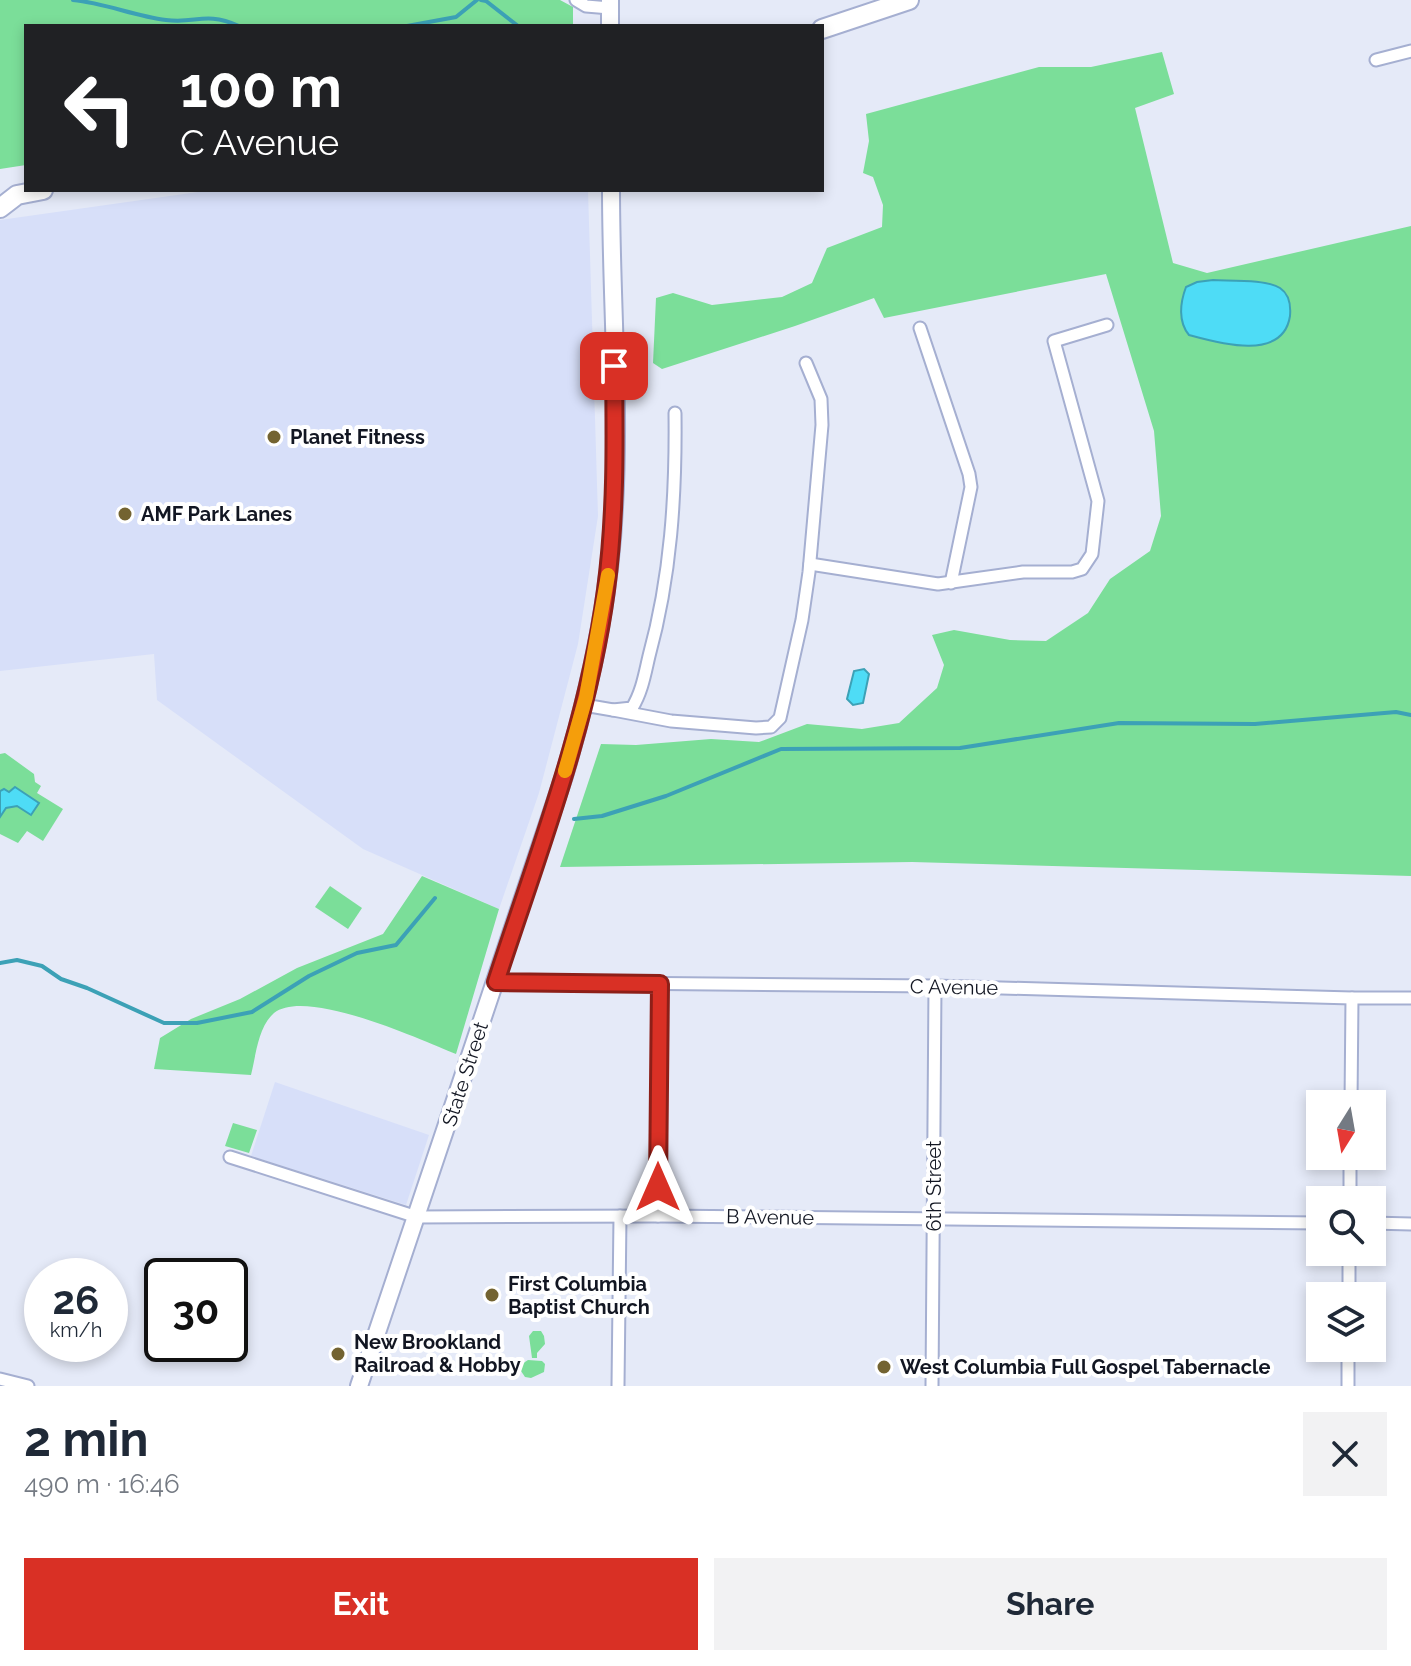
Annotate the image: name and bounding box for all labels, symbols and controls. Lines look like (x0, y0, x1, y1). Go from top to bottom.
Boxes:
text: 100 m (180, 54, 342, 120)
icon: left (48, 56, 152, 160)
text: C Avenue (180, 121, 339, 163)
pin (580, 332, 648, 400)
icon: arrive (592, 344, 636, 388)
place label: Planet Fitness (290, 425, 425, 449)
marker: Planet Fitness (265, 428, 283, 446)
place label: AMF Park Lanes (141, 502, 292, 526)
marker: AMF Park Lanes (116, 505, 134, 523)
street label: C Avenue (910, 974, 999, 1000)
street label: State Street (437, 1019, 493, 1129)
north arrow (1306, 1090, 1386, 1170)
map controls (1306, 1090, 1386, 1362)
street label: 6th Street (922, 1140, 946, 1231)
position arrow (616, 1145, 700, 1229)
button: search (1306, 1186, 1386, 1266)
street label: B Avenue (726, 1204, 814, 1230)
speed limit sign: 30 (144, 1258, 248, 1362)
place label: First Columbia Baptist Church (508, 1272, 650, 1319)
text: 26 (53, 1276, 99, 1323)
button: layers (1306, 1282, 1386, 1362)
marker: First Columbia Baptist Church (483, 1286, 501, 1304)
text: km/h (50, 1318, 102, 1342)
place label: New Brookland Railroad & Hobby (354, 1330, 521, 1377)
marker: New Brookland Railroad & Hobby (329, 1345, 347, 1363)
place label: West Columbia Full Gospel Tabernacle (900, 1355, 1270, 1379)
marker: West Columbia Full Gospel Tabernacle (875, 1358, 893, 1376)
text: 2 min (24, 1411, 149, 1467)
button: close (1303, 1412, 1387, 1496)
text: 490 m · 16:46 (24, 1469, 180, 1499)
button: Exit (24, 1558, 698, 1650)
button: Share (714, 1558, 1387, 1650)

